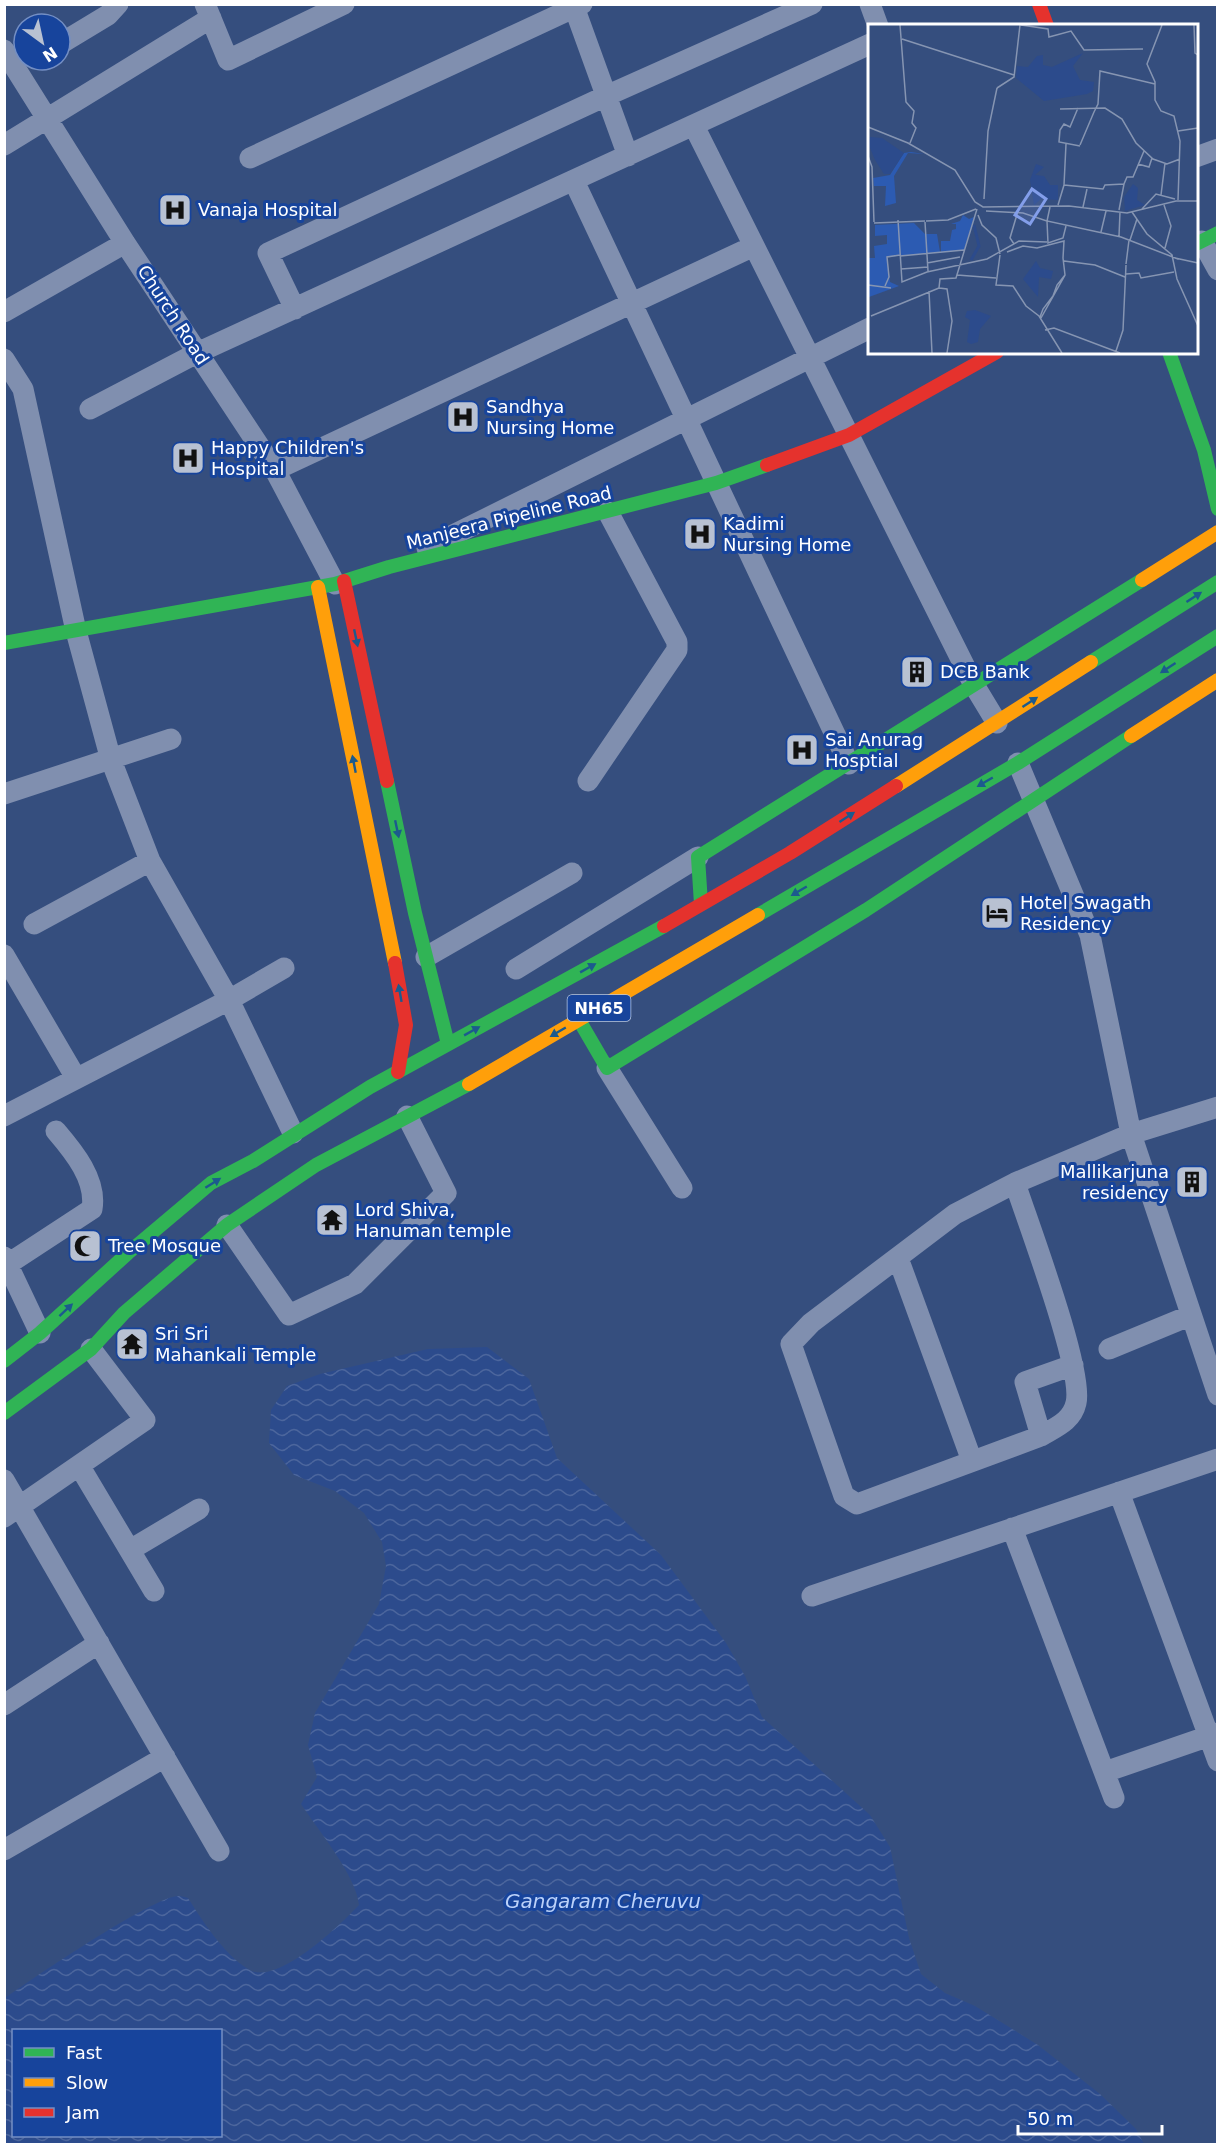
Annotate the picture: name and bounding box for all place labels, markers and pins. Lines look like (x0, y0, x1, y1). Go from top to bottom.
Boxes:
hospital icon: Vanaja Hospital (157, 192, 193, 228)
place label: Vanaja Hospital (198, 199, 338, 220)
place label: Sandhya Nursing Home (486, 396, 614, 438)
hospital icon: Sandhya Nursing Home (445, 399, 481, 435)
place label: Happy Children's Hospital (211, 437, 364, 479)
hospital icon: Happy Children's Hospital (170, 440, 206, 476)
place label: Kadimi Nursing Home (723, 513, 851, 555)
hospital icon: Kadimi Nursing Home (682, 516, 718, 552)
building icon: DCB Bank (899, 654, 935, 690)
place label: DCB Bank (940, 661, 1030, 682)
place label: Sai Anurag Hosptial (825, 729, 923, 771)
hospital icon: Sai Anurag Hosptial (784, 732, 820, 768)
place label: Hotel Swagath Residency (1020, 892, 1152, 934)
hotel icon: Hotel Swagath Residency (979, 895, 1015, 931)
place label: Mallikarjuna residency (1060, 1161, 1169, 1203)
building icon: Mallikarjuna residency (1174, 1164, 1210, 1200)
place label: Lord Shiva, Hanuman temple (355, 1199, 511, 1241)
temple icon: Lord Shiva, Hanuman temple (314, 1202, 350, 1238)
mosque icon: Tree Mosque (67, 1228, 103, 1264)
place label: Tree Mosque (107, 1235, 221, 1256)
place label: Sri Sri Mahankali Temple (155, 1323, 316, 1365)
temple icon: Sri Sri Mahankali Temple (114, 1326, 150, 1362)

